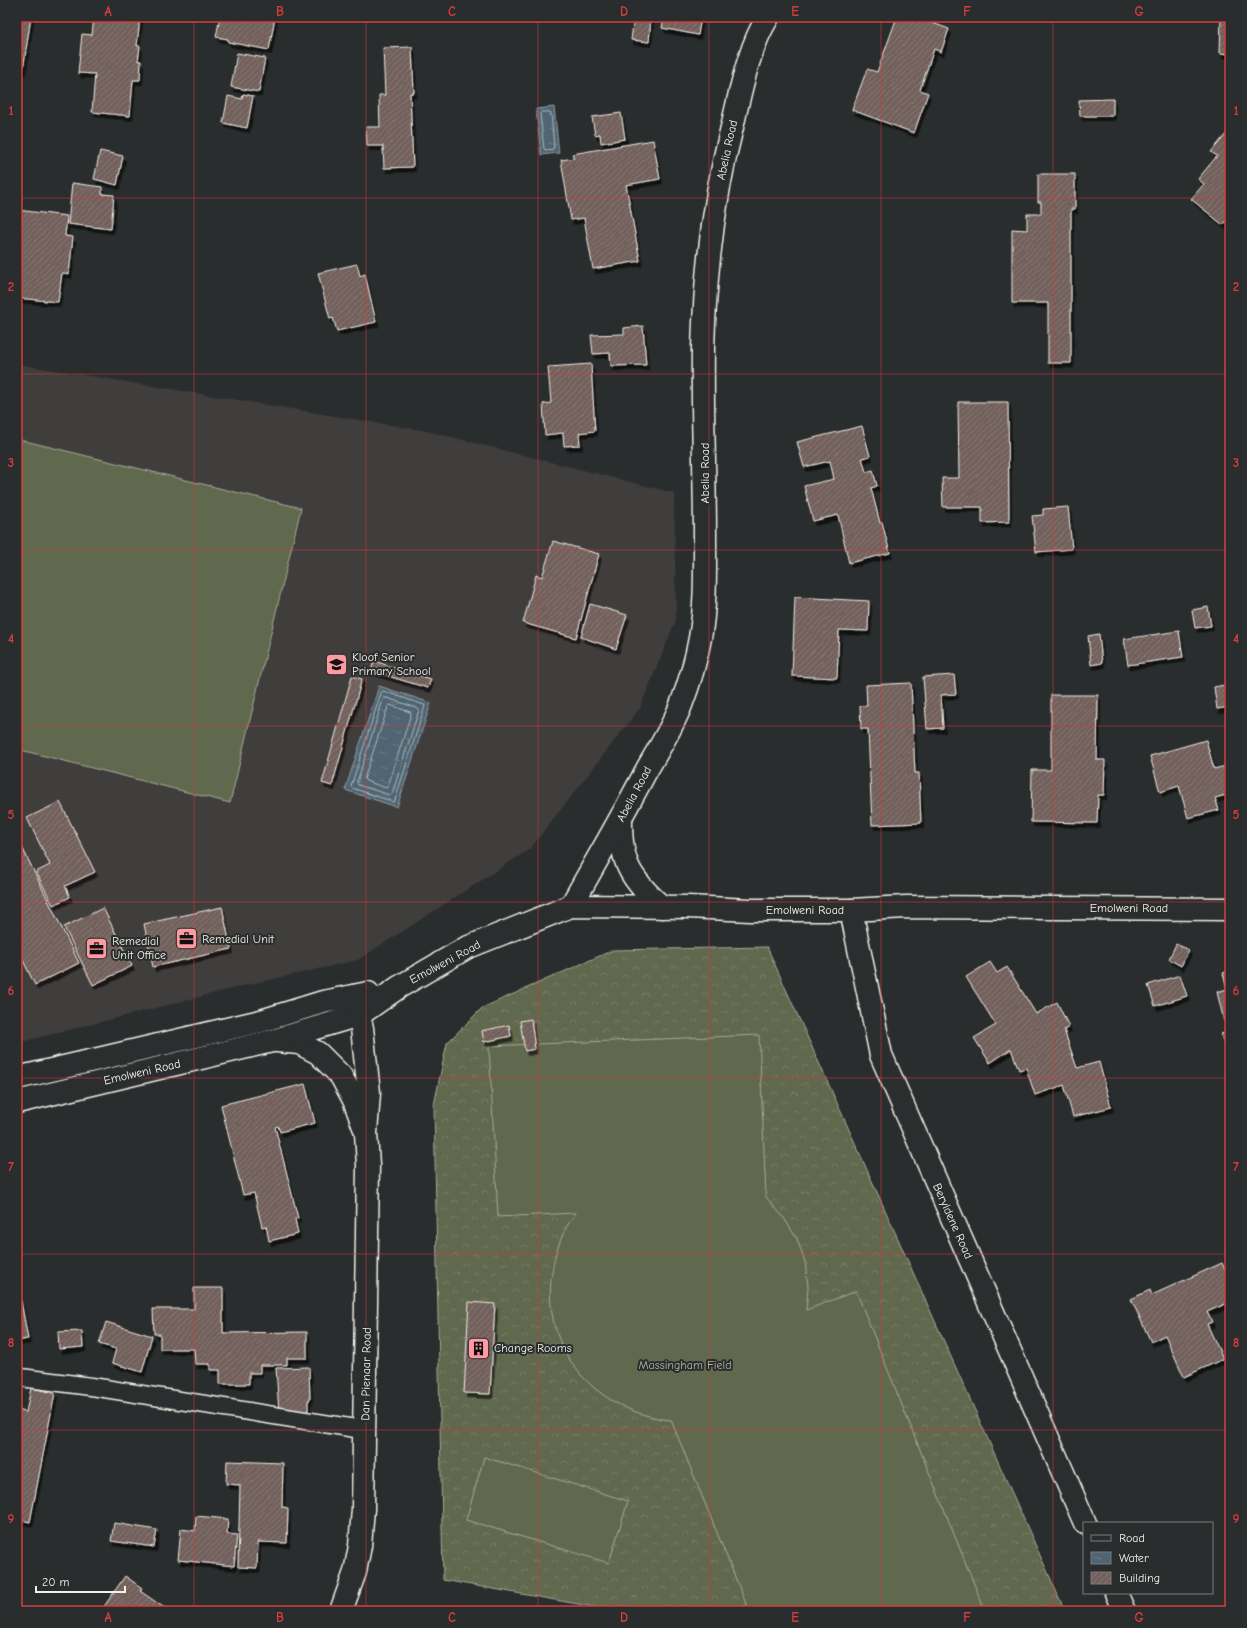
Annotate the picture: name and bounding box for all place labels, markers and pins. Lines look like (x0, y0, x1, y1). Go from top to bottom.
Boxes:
place label: Kloof Senior Primary School (352, 650, 431, 678)
school or university icon: Kloof Senior Primary School (324, 651, 350, 677)
office icon: Remedial Unit (173, 926, 199, 952)
place label: Remedial Unit (202, 932, 275, 946)
place label: Remedial Unit Office (112, 934, 166, 962)
office icon: Remedial Unit Office (83, 935, 109, 961)
building icon: Change Rooms (466, 1335, 492, 1361)
place label: Change Rooms (494, 1341, 572, 1355)

